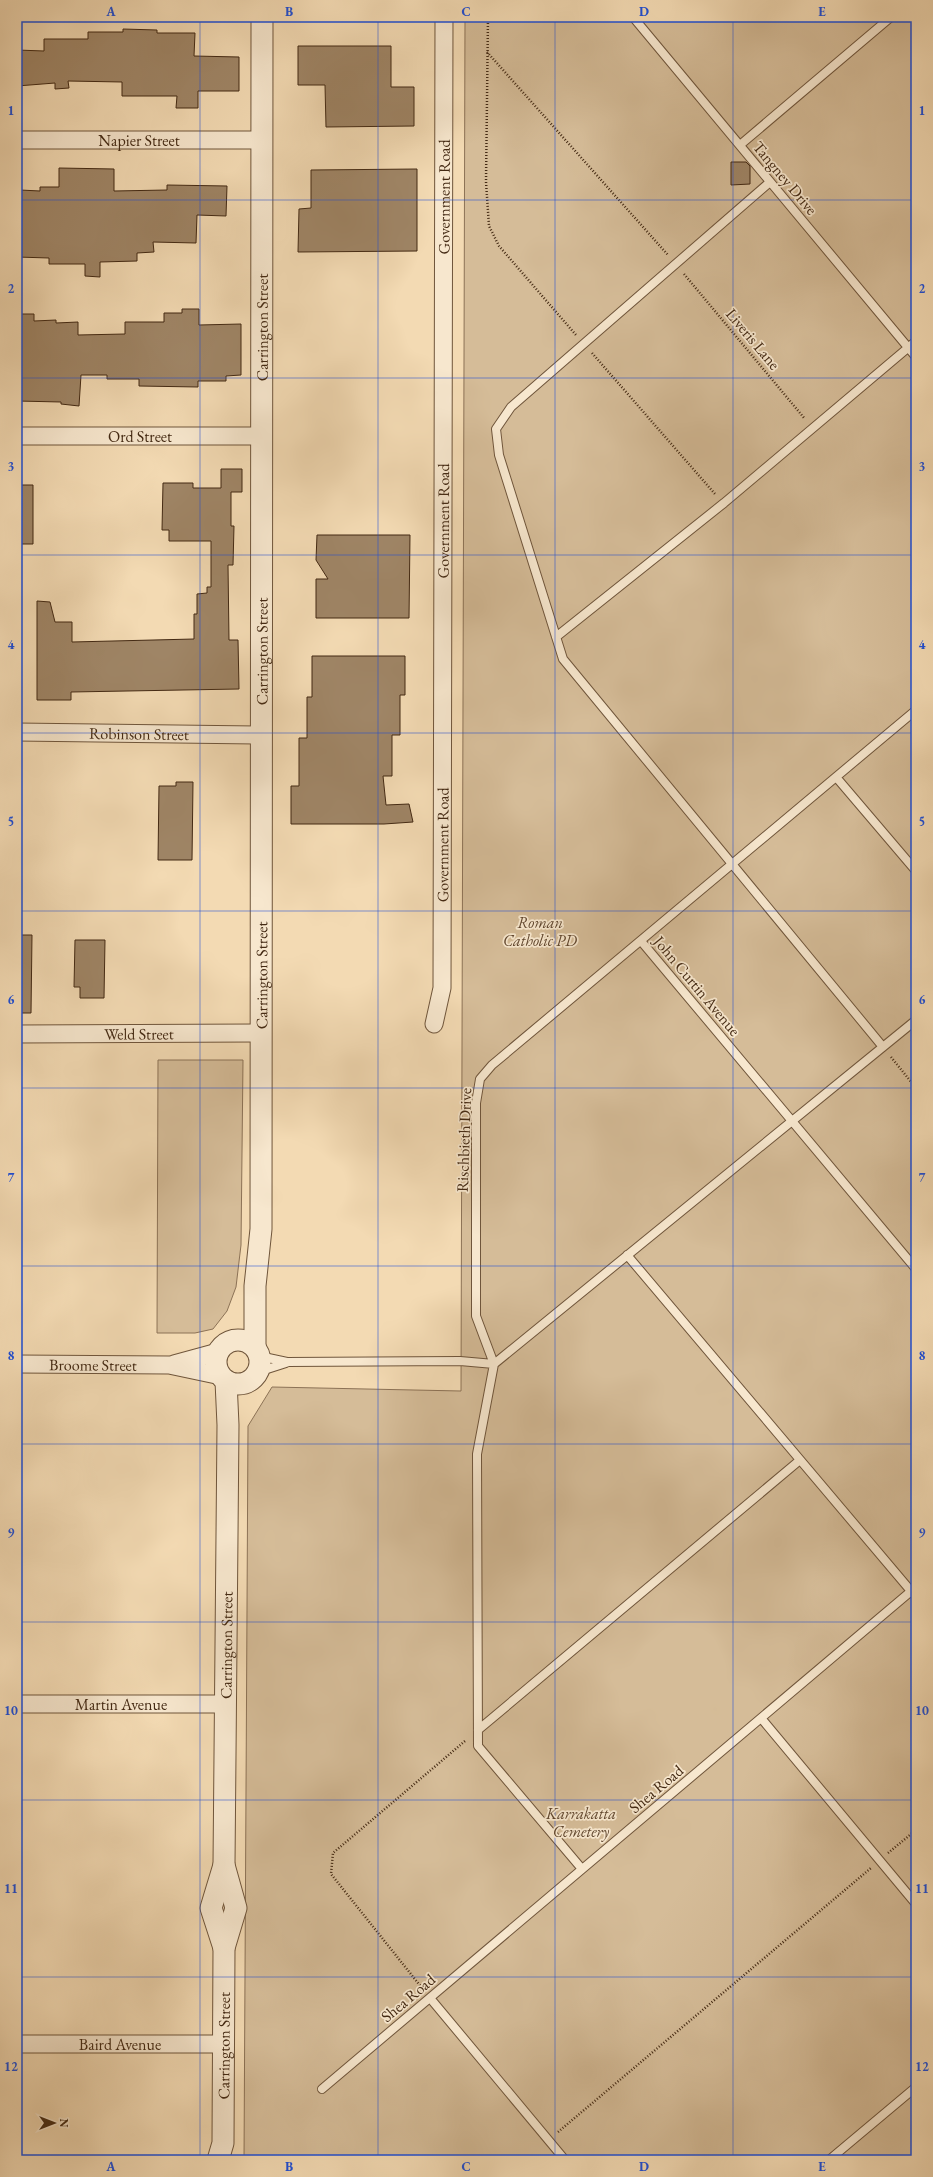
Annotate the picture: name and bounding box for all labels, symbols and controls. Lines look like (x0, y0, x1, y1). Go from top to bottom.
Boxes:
text: A (105, 3, 116, 20)
text: B (285, 3, 293, 20)
text: C (461, 3, 471, 20)
text: D (639, 3, 649, 20)
text: E (818, 3, 826, 20)
text: 1 (8, 102, 15, 119)
text: 1 (919, 102, 926, 119)
street label: Napier Street (98, 130, 180, 151)
street label: Tangney Drive (748, 137, 822, 219)
street label: Government Road (433, 138, 454, 254)
street label: Carrington Street (251, 273, 272, 381)
text: 2 (8, 280, 15, 297)
text: 2 (919, 280, 926, 297)
street label: Liveris Lane (721, 304, 785, 374)
street label: Ord Street (108, 426, 172, 447)
text: 3 (8, 458, 15, 475)
text: 3 (919, 458, 926, 475)
street label: Government Road (432, 462, 454, 578)
street label: Carrington Street (251, 597, 272, 705)
text: 4 (8, 636, 15, 653)
text: 4 (919, 636, 926, 653)
street label: Robinson Street (89, 722, 189, 745)
street label: Government Road (432, 786, 453, 902)
text: 5 (8, 813, 14, 830)
text: 5 (919, 813, 925, 830)
park label: Roman Catholic PD (503, 912, 577, 951)
street label: Carrington Street (251, 921, 272, 1029)
street label: John Curtin Avenue (648, 930, 745, 1041)
text: 6 (8, 991, 15, 1008)
text: 6 (919, 991, 926, 1008)
street label: Weld Street (104, 1023, 174, 1044)
street label: Rischbieth Drive (452, 1088, 476, 1192)
text: 7 (8, 1169, 15, 1186)
text: 7 (919, 1169, 926, 1186)
text: 8 (8, 1347, 15, 1364)
text: 8 (919, 1347, 926, 1364)
street label: Broome Street (49, 1354, 137, 1375)
text: 9 (8, 1524, 15, 1541)
text: 9 (919, 1524, 926, 1541)
street label: Carrington Street (215, 1591, 237, 1699)
street label: Martin Avenue (75, 1694, 167, 1715)
text: 10 (4, 1702, 18, 1719)
text: 10 (915, 1702, 929, 1719)
street label: Shea Road (624, 1759, 688, 1818)
park label: Karrakatta Cemetery (545, 1803, 616, 1842)
text: 11 (4, 1880, 18, 1897)
text: 11 (915, 1880, 929, 1897)
street label: Shea Road (376, 1968, 440, 2027)
street label: Carrington Street (213, 1992, 234, 2100)
street label: Baird Avenue (79, 2034, 161, 2055)
text: 12 (4, 2058, 18, 2075)
text: 12 (915, 2058, 929, 2075)
north arrow (34, 2103, 74, 2143)
text: N (57, 2119, 71, 2128)
text: A (105, 2158, 116, 2175)
text: B (285, 2158, 293, 2175)
text: C (461, 2158, 471, 2175)
text: D (639, 2158, 649, 2175)
text: E (818, 2158, 826, 2175)

